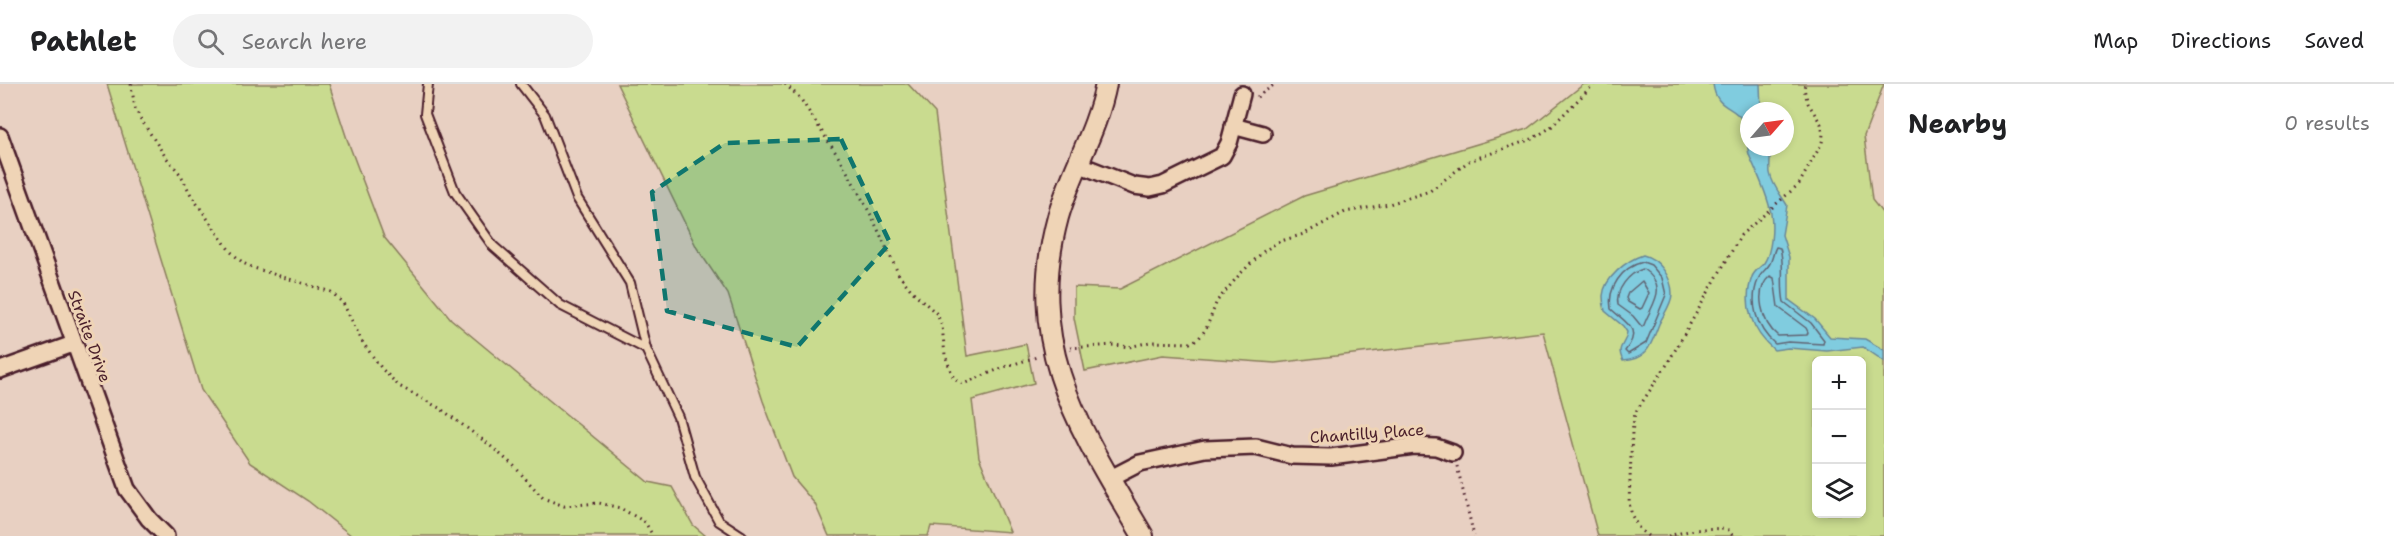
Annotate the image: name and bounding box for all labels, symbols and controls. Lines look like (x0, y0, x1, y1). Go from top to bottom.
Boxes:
search box (173, 14, 593, 68)
text: Pathlet (30, 22, 137, 60)
icon: search (194, 25, 227, 58)
text: Search here (242, 27, 367, 56)
text: Map (2093, 27, 2138, 55)
text: Directions (2171, 27, 2271, 55)
text: Saved (2304, 27, 2364, 55)
north arrow (1740, 102, 1794, 156)
text: Nearby (1908, 106, 2007, 141)
text: 0 results (2284, 110, 2370, 136)
street label: Straite Drive (63, 287, 116, 385)
map controls (1812, 356, 1866, 518)
button: + (1812, 356, 1866, 410)
button: − (1812, 410, 1866, 464)
street label: Chantilly Place (1309, 419, 1425, 448)
button: layers (1812, 464, 1866, 518)

